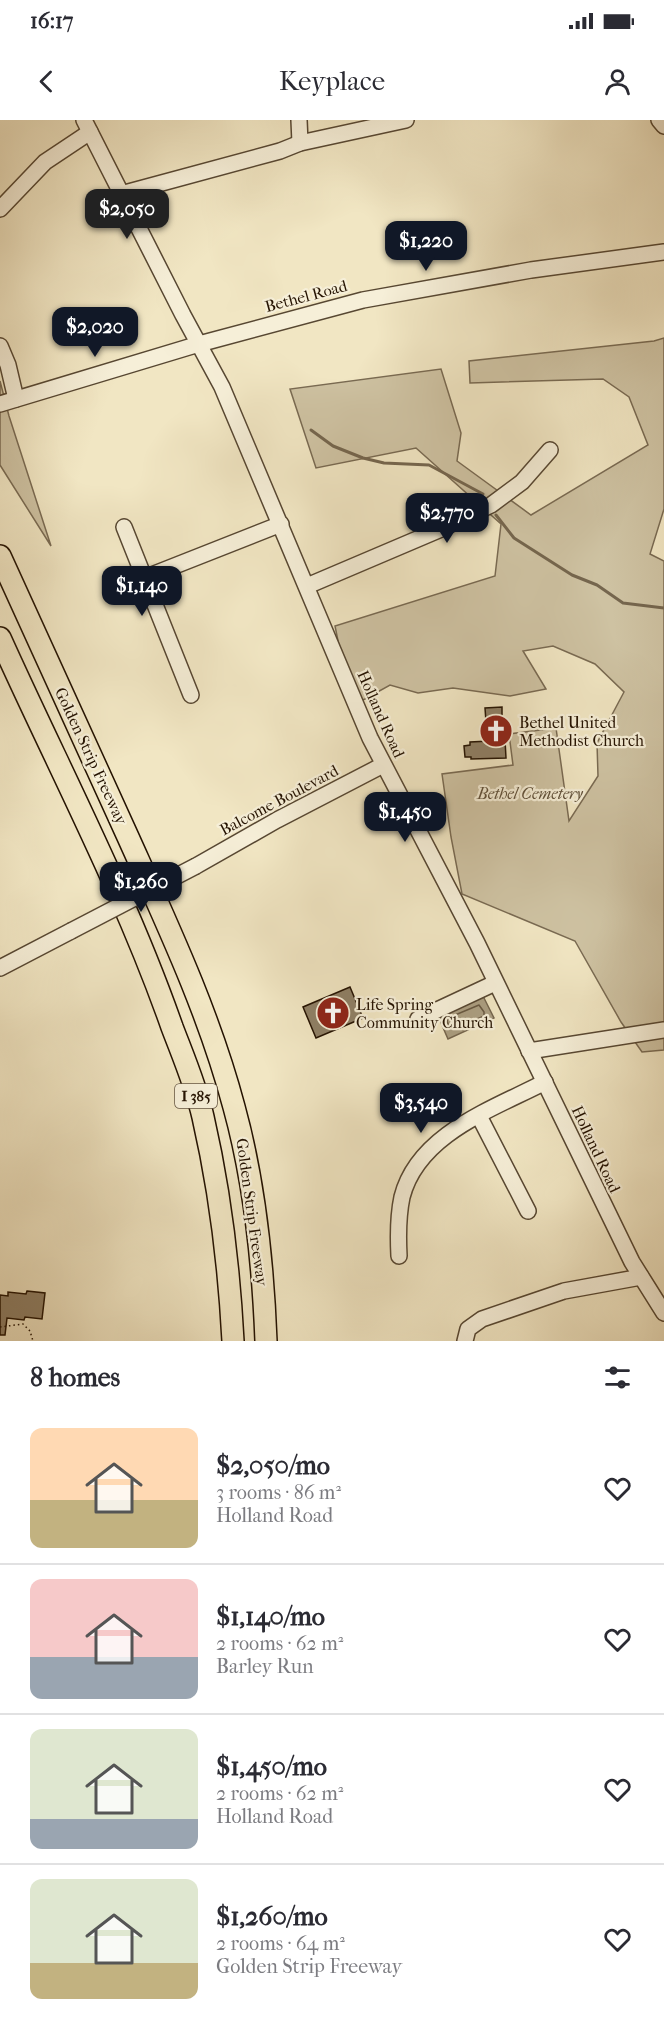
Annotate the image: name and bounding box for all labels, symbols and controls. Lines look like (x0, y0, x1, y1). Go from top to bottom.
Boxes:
text: 16:17 (30, 8, 73, 34)
icon: back (30, 65, 63, 98)
text: Keyplace (279, 65, 385, 97)
icon: person (601, 65, 634, 98)
pin: $2,050 (78, 189, 176, 240)
text: $2,050 (99, 197, 155, 220)
pin: $1,220 (377, 221, 475, 272)
text: $1,220 (399, 229, 453, 252)
street label: Bethel Road (263, 276, 349, 316)
pin: $2,020 (46, 307, 144, 358)
text: $2,020 (66, 315, 124, 338)
pin: $2,770 (398, 493, 496, 544)
text: $2,770 (420, 501, 474, 524)
pin: $1,140 (93, 566, 191, 617)
text: $1,140 (116, 574, 168, 597)
street label: Holland Road (353, 667, 409, 761)
street label: Golden Strip Freeway (51, 684, 131, 828)
church icon: Bethel United Methodist Church (478, 713, 514, 749)
place label: Bethel United Methodist Church (519, 713, 644, 750)
street label: Balcome Boulevard (216, 761, 342, 839)
park label: Bethel Cemetery (476, 784, 583, 803)
pin: $1,450 (356, 792, 454, 843)
text: $1,450 (378, 800, 432, 823)
pin: $1,260 (92, 862, 190, 913)
text: $1,260 (114, 870, 168, 893)
church icon: Life Spring Community Church (315, 995, 351, 1031)
place label: Life Spring Community Church (356, 995, 493, 1032)
pin: $3,540 (372, 1083, 470, 1134)
road number: I 385 (175, 1084, 217, 1108)
text: $3,540 (394, 1091, 448, 1114)
street label: Holland Road (568, 1103, 625, 1196)
street label: Golden Strip Freeway (232, 1137, 272, 1288)
icon: filters (601, 1361, 634, 1394)
text: 8 homes (30, 1362, 120, 1393)
text: $2,050/mo (216, 1450, 330, 1481)
icon: home (78, 1452, 150, 1524)
icon: heart (601, 1472, 634, 1505)
text: 3 rooms · 86 m² (216, 1481, 341, 1504)
text: Holland Road (216, 1504, 333, 1527)
text: $1,140/mo (216, 1601, 325, 1632)
icon: home (78, 1603, 150, 1675)
icon: heart (601, 1623, 634, 1656)
text: 2 rooms · 62 m² (216, 1632, 343, 1655)
text: Barley Run (216, 1655, 314, 1678)
text: $1,450/mo (216, 1751, 327, 1782)
icon: home (78, 1753, 150, 1825)
icon: heart (601, 1773, 634, 1806)
text: 2 rooms · 62 m² (216, 1782, 343, 1805)
text: Holland Road (216, 1805, 333, 1828)
text: $1,260/mo (216, 1901, 328, 1932)
icon: home (78, 1903, 150, 1975)
icon: heart (601, 1923, 634, 1956)
text: 2 rooms · 64 m² (216, 1932, 345, 1955)
text: Golden Strip Freeway (216, 1955, 402, 1978)

